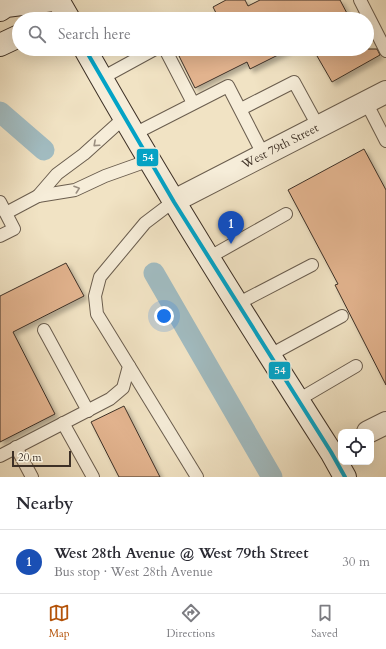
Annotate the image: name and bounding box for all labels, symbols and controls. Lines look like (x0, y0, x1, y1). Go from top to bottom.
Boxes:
search box (12, 12, 374, 56)
icon: search (26, 23, 48, 45)
text: Search here (58, 24, 131, 44)
street label: West 79th Street (238, 120, 321, 173)
one-way arrow (93, 139, 101, 146)
line badge: 54 (136, 148, 159, 167)
text: 54 (142, 150, 154, 165)
one-way arrow (73, 185, 80, 193)
pin: 1 (218, 211, 244, 244)
your location (154, 306, 174, 326)
line badge: 54 (268, 361, 291, 380)
text: 54 (274, 363, 286, 378)
map controls (338, 429, 374, 465)
button: locate (338, 429, 374, 465)
scale bar (12, 449, 71, 468)
text: 20 m (18, 450, 42, 465)
text: Nearby (16, 492, 73, 515)
text: West 28th Avenue @ West 79th Street (54, 543, 309, 563)
text: 1 (26, 553, 32, 571)
text: 30 m (342, 553, 370, 571)
text: Bus stop · West 28th Avenue (54, 563, 213, 581)
tab: Map (48, 602, 70, 641)
tab: Directions (166, 602, 215, 641)
tab: Saved (311, 602, 338, 641)

